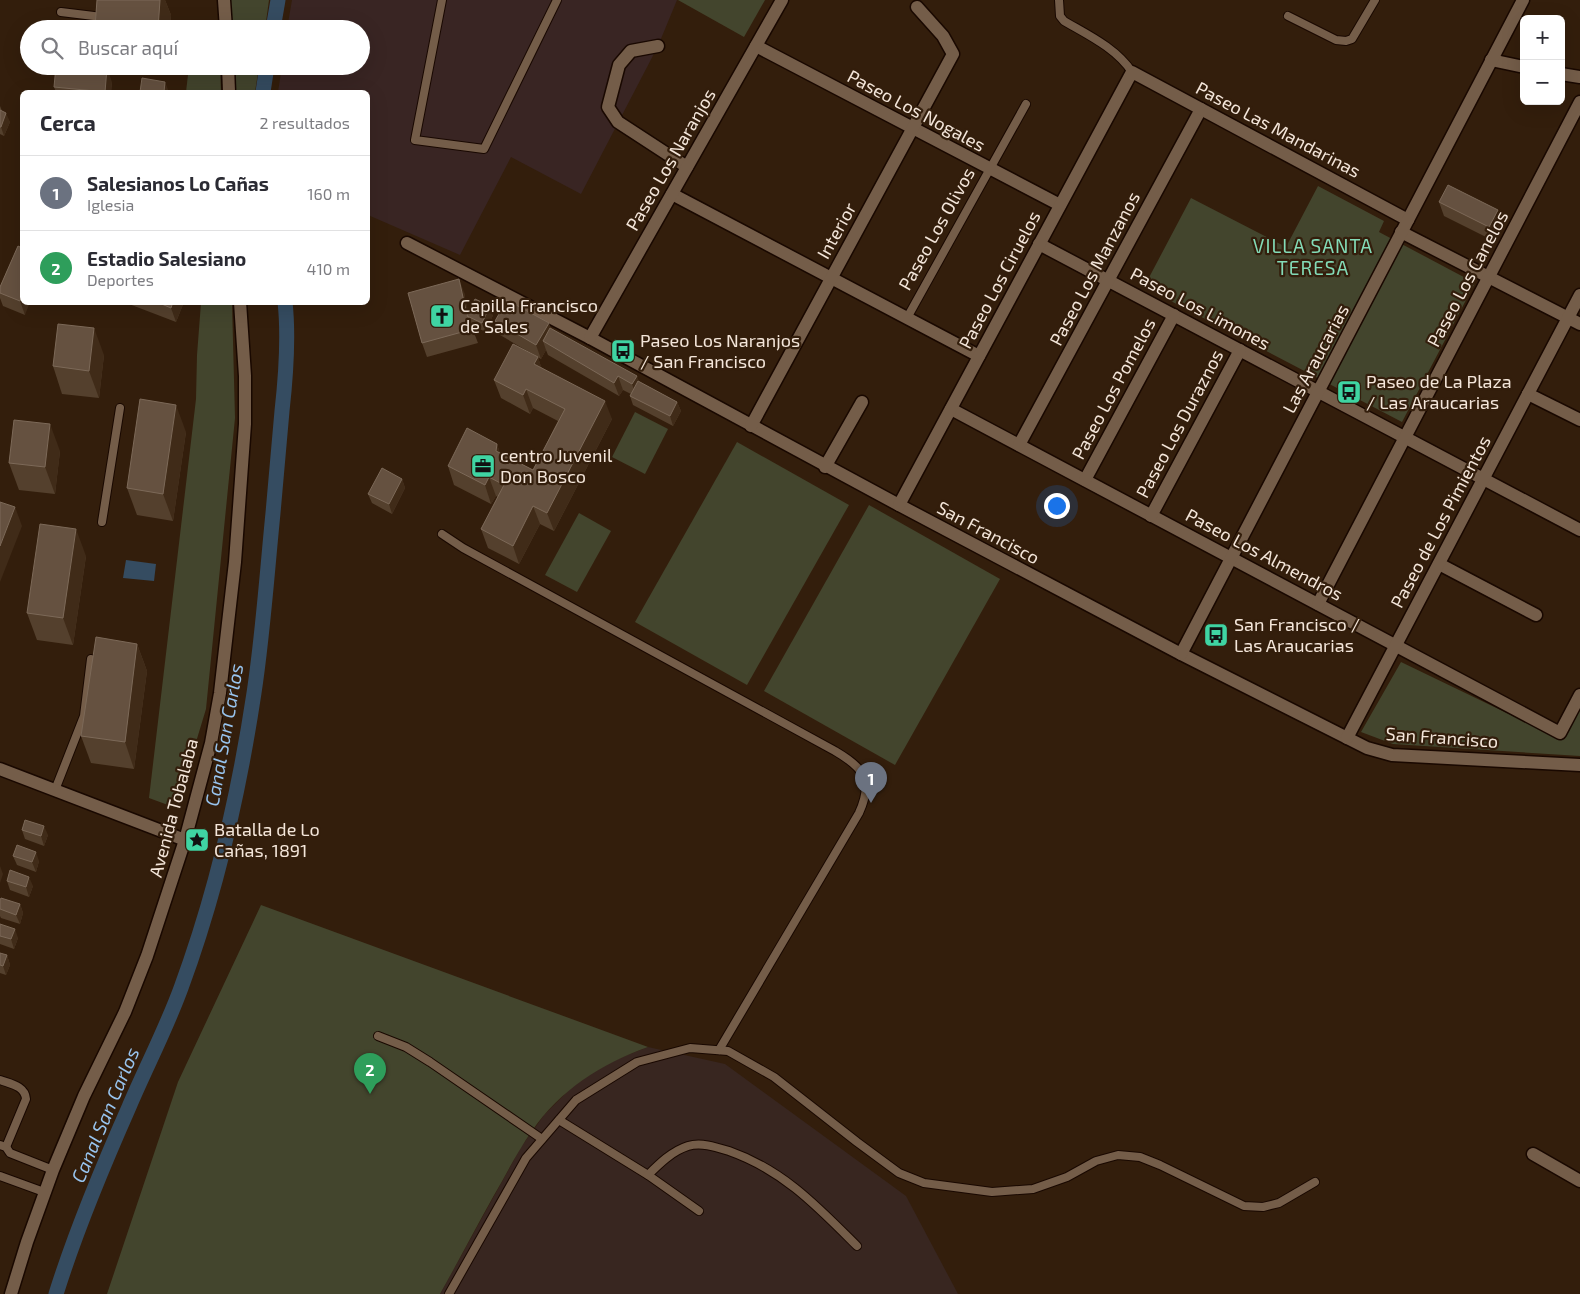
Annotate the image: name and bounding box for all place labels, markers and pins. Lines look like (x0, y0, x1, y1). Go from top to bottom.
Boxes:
place label: Capilla Francisco de Sales (460, 294, 598, 337)
church icon: Capilla Francisco de Sales (429, 303, 455, 329)
place label: Paseo Los Naranjos / San Francisco (640, 329, 800, 372)
bus stop icon: Paseo Los Naranjos / San Francisco (610, 338, 636, 364)
place label: Paseo de La Plaza / Las Araucarias (1366, 370, 1512, 413)
bus stop icon: Paseo de La Plaza / Las Araucarias (1336, 379, 1362, 405)
place label: centro Juvenil Don Bosco (500, 444, 613, 487)
office icon: centro Juvenil Don Bosco (470, 453, 496, 479)
place label: San Francisco / Las Araucarias (1234, 613, 1360, 656)
bus stop icon: San Francisco / Las Araucarias (1203, 622, 1229, 648)
pin: 1 (855, 762, 887, 803)
place label: Batalla de Lo Cañas, 1891 (214, 818, 320, 861)
place icon: Batalla de Lo Cañas, 1891 (184, 827, 210, 853)
pin: 2 (354, 1053, 386, 1094)

